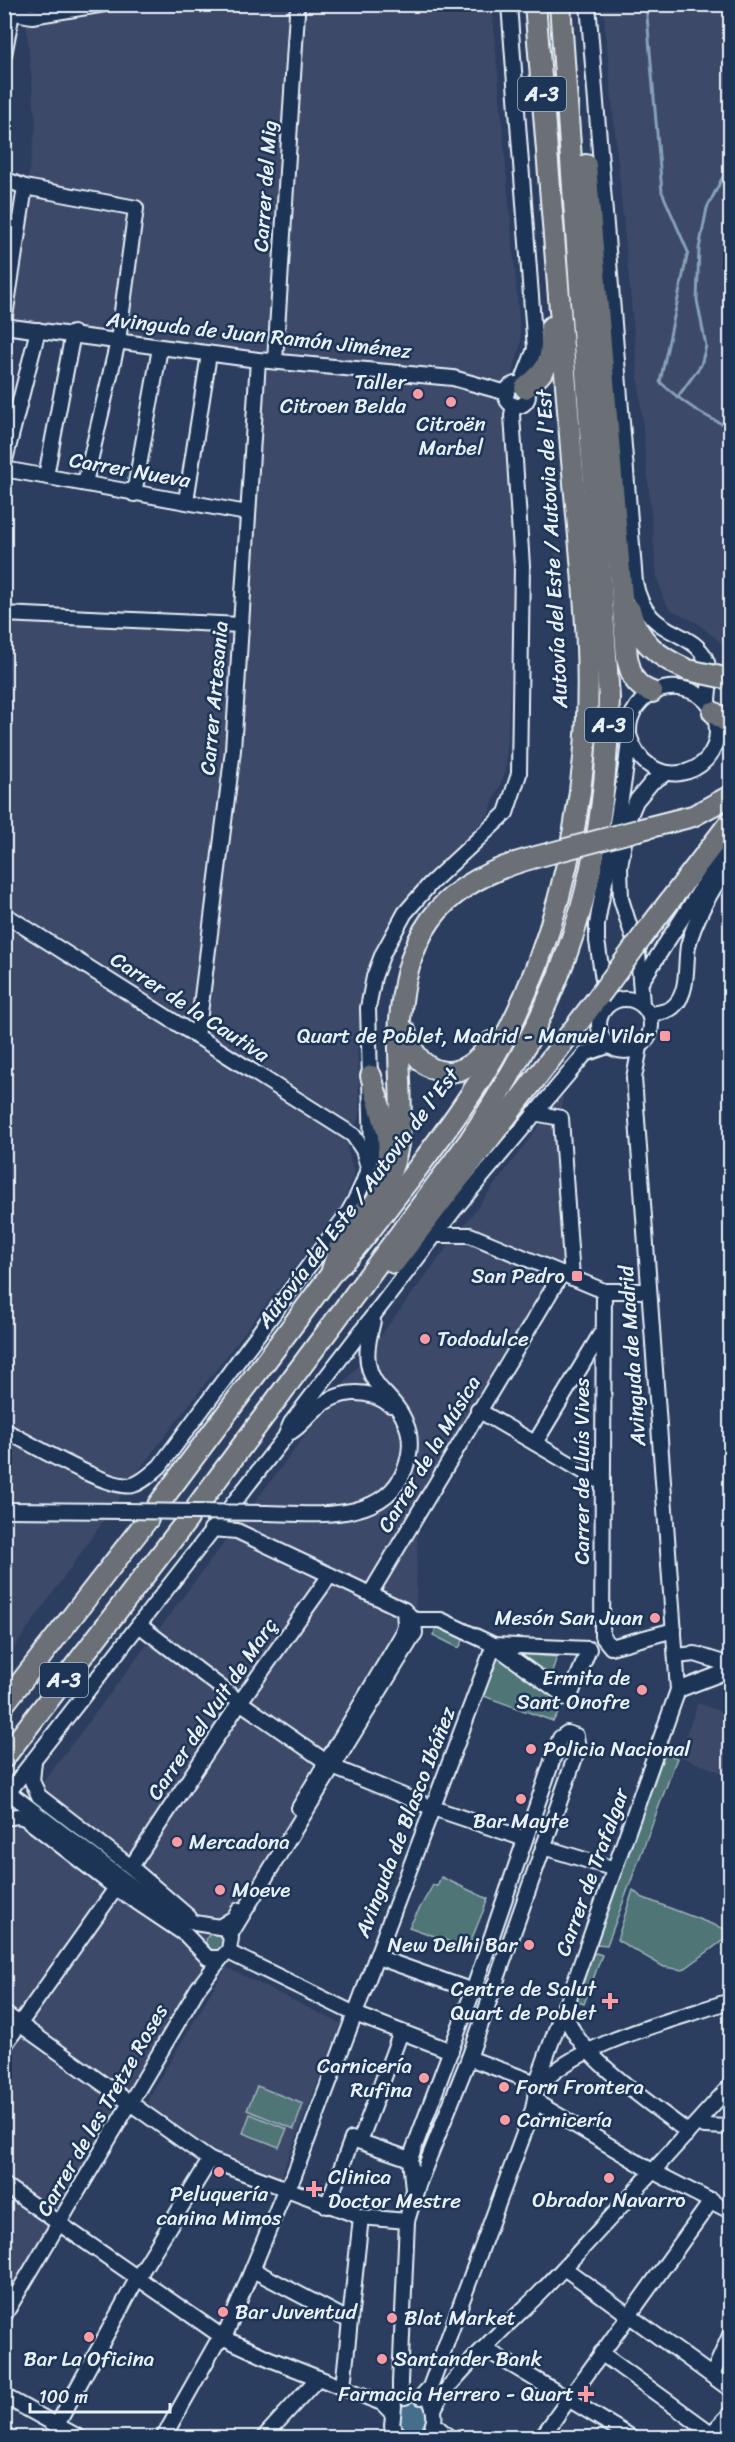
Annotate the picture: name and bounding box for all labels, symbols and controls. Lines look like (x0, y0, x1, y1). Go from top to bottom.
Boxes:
road number: A-3 (518, 77, 566, 111)
street label: Carrer del Mig (241, 119, 289, 253)
street label: Avinguda de Juan Ramón Jiménez (104, 300, 414, 370)
place label: Taller Citroen Belda (280, 363, 407, 425)
marker: Taller Citroen Belda (411, 387, 425, 401)
street label: Autovía del Este / Autovia de l'Est (525, 387, 579, 710)
marker: Citroën Marbel (444, 395, 458, 409)
place label: Citroën Marbel (416, 405, 486, 467)
street label: Carrer Nueva (66, 441, 194, 499)
street label: Carrer Artesania (188, 619, 240, 776)
road number: A-3 (585, 708, 633, 742)
street label: Carrer de la Cautiva (103, 941, 278, 1073)
place label: Quart de Poblet, Madrid - Manuel Vilar (297, 1017, 654, 1055)
marker: Quart de Poblet, Madrid - Manuel Vilar (658, 1029, 672, 1043)
street label: Autovía del Este / Autovia de l'Est (246, 1058, 470, 1338)
place label: San Pedro (471, 1257, 565, 1295)
street label: Avinguda de Madrid (607, 1262, 657, 1449)
marker: San Pedro (570, 1269, 584, 1283)
place label: Tododulce (437, 1320, 529, 1358)
marker: Tododulce (418, 1332, 432, 1346)
street label: Carrer de la Música (367, 1367, 491, 1540)
street label: Carrer de Lluís Vives (563, 1377, 601, 1565)
place label: Mesón San Juan (494, 1599, 643, 1637)
street label: Carrer del Vuit de Març (136, 1609, 288, 1808)
marker: Mesón San Juan (648, 1611, 662, 1625)
place label: Ermita de Sant Onofre (517, 1659, 630, 1721)
road number: A-3 (40, 1663, 88, 1697)
marker: Ermita de Sant Onofre (635, 1683, 649, 1697)
street label: Avinguda de Blasco Ibáñez (343, 1700, 467, 1944)
place label: Policia Nacional (543, 1730, 691, 1768)
marker: Policia Nacional (524, 1742, 538, 1756)
street label: Carrer de Trafalgar (544, 1781, 641, 1962)
marker: Bar Mayte (514, 1792, 528, 1806)
place label: Bar Mayte (473, 1802, 569, 1840)
place label: Mercadona (189, 1823, 290, 1861)
marker: Mercadona (170, 1835, 184, 1849)
place label: Moeve (232, 1871, 291, 1909)
marker: Moeve (213, 1883, 227, 1897)
place label: New Delhi Bar (387, 1926, 518, 1964)
marker: New Delhi Bar (522, 1938, 536, 1952)
place label: Centre de Salut Quart de Poblet (451, 1970, 598, 2032)
marker: Centre de Salut Quart de Poblet (601, 1992, 619, 2010)
street label: Carrer de les Tretze Roses (25, 1996, 179, 2224)
place label: Carnicería Rufina (317, 2047, 412, 2109)
place label: Forn Frontera (516, 2068, 644, 2106)
marker: Carnicería Rufina (417, 2071, 431, 2085)
marker: Forn Frontera (497, 2080, 511, 2094)
place label: Carnicería (517, 2101, 612, 2139)
marker: Carnicería (498, 2113, 512, 2127)
place label: Clinica Doctor Mestre (328, 2158, 461, 2220)
marker: Peluquería canina Mimos (212, 2165, 226, 2179)
marker: Obrador Navarro (602, 2171, 616, 2185)
place label: Peluquería canina Mimos (157, 2175, 282, 2237)
marker: Clinica Doctor Mestre (305, 2180, 323, 2198)
place label: Obrador Navarro (532, 2181, 686, 2219)
place label: Bar Juventud (235, 2293, 359, 2331)
place label: Blat Market (404, 2299, 516, 2337)
marker: Bar Juventud (216, 2305, 230, 2319)
marker: Blat Market (385, 2311, 399, 2325)
marker: Bar La Oficina (82, 2330, 96, 2344)
place label: Bar La Oficina (24, 2340, 155, 2378)
place label: Santander Bank (394, 2340, 543, 2378)
marker: Santander Bank (375, 2352, 389, 2366)
place label: Farmacia Herrero - Quart (338, 2375, 574, 2413)
scale bar (30, 2376, 170, 2414)
text: 100 m (39, 2381, 88, 2413)
marker: Farmacia Herrero - Quart (579, 2387, 593, 2401)

